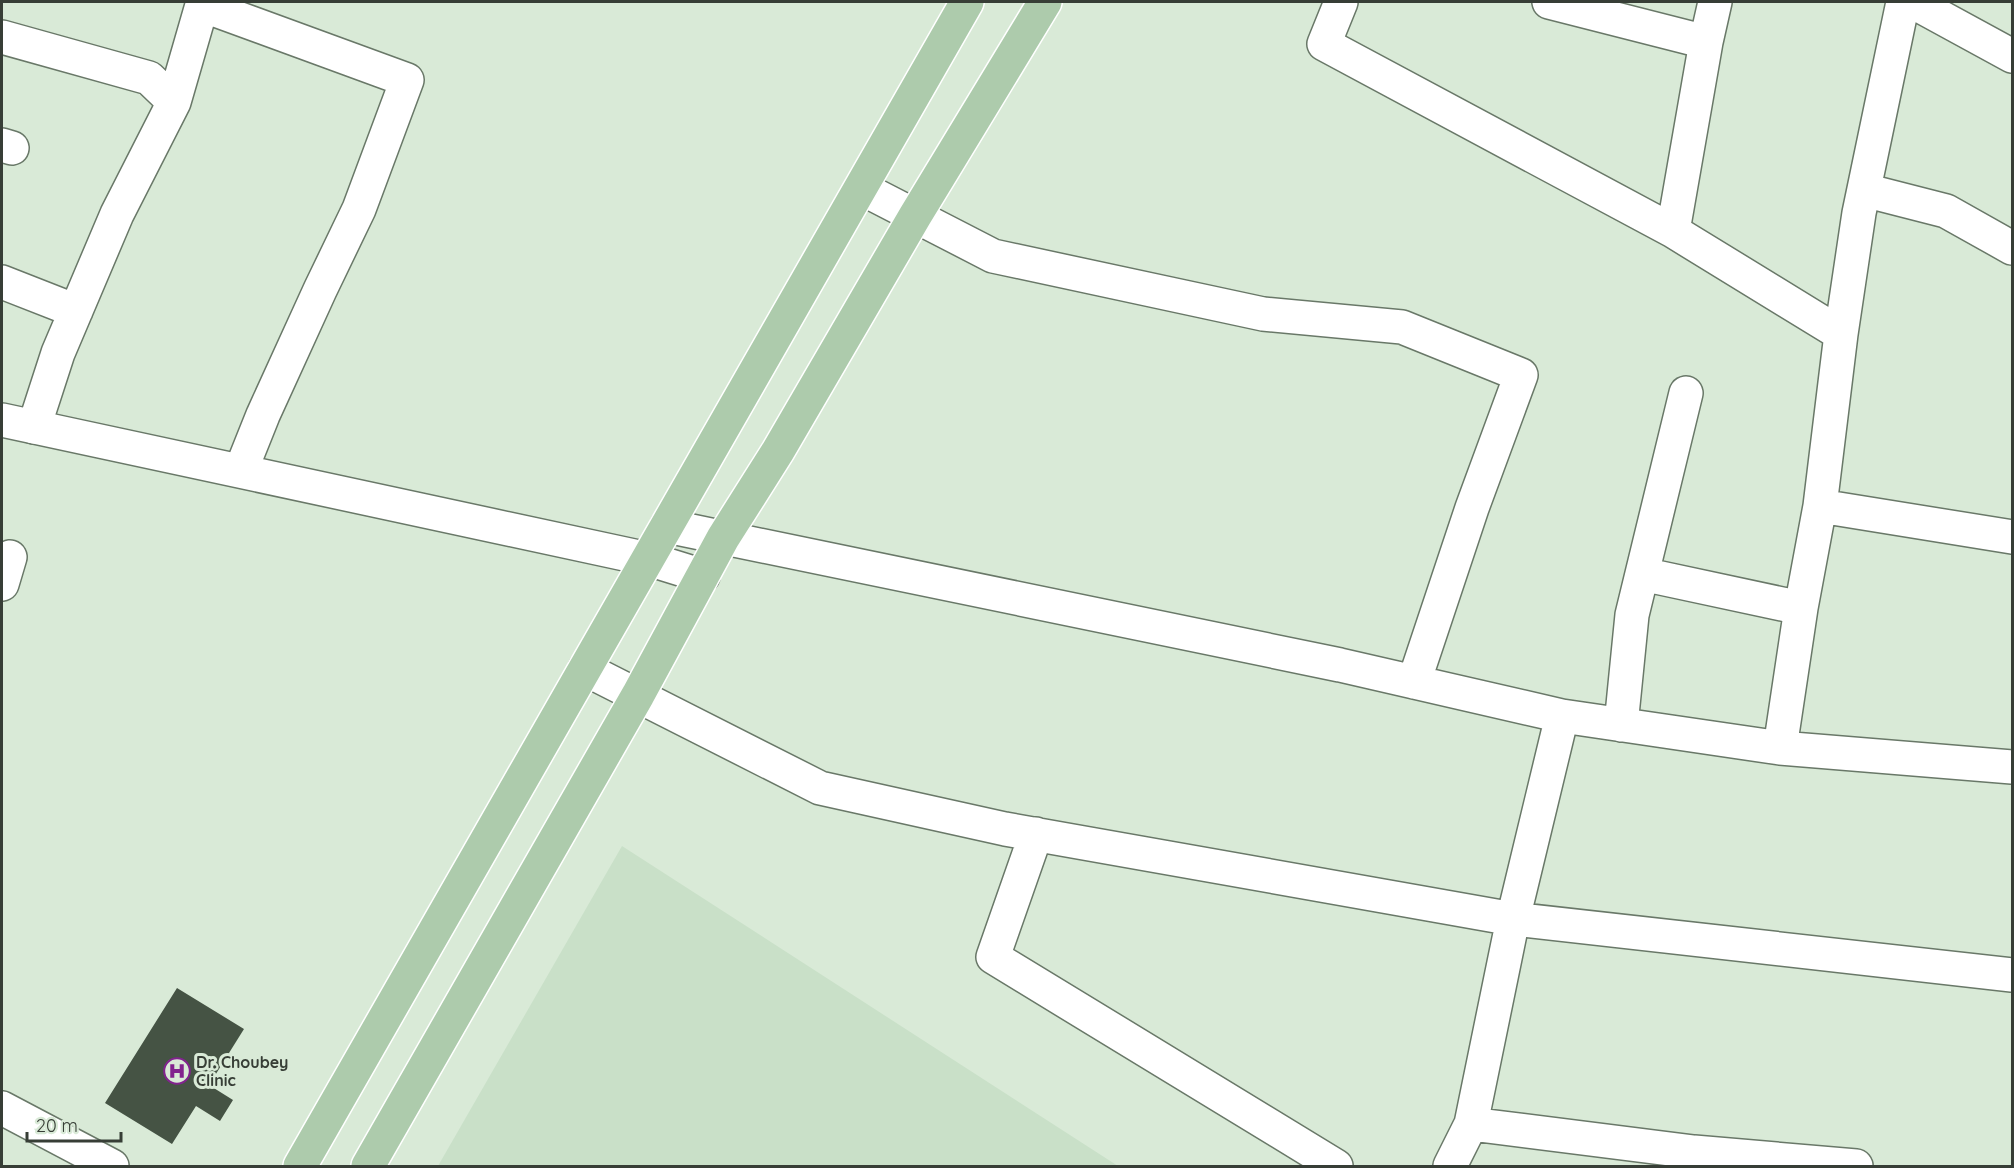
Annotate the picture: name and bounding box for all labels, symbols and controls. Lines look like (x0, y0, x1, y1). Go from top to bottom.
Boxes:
place label: Dr. Choubey Clinic (196, 1052, 289, 1090)
hospital icon: Dr. Choubey Clinic (162, 1056, 192, 1086)
scale bar (27, 1105, 122, 1143)
text: 20 m (36, 1114, 78, 1137)

